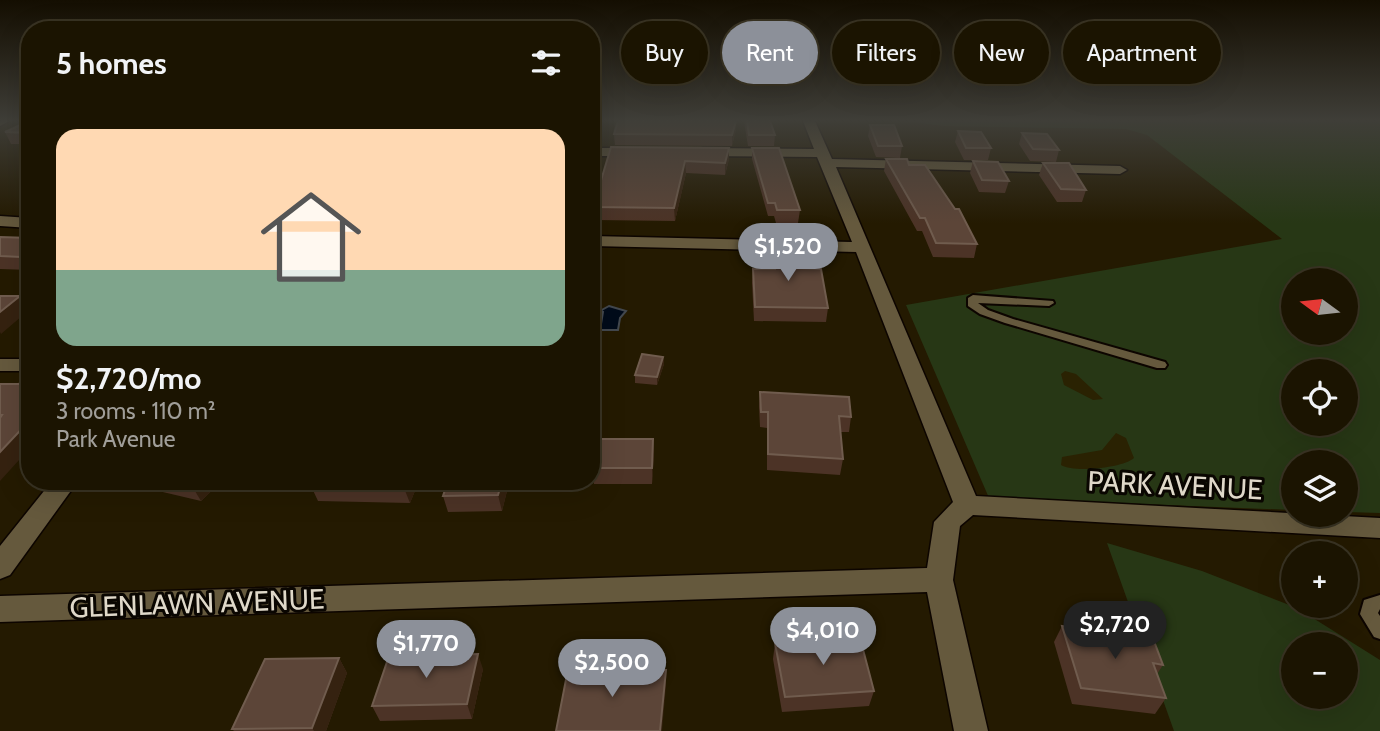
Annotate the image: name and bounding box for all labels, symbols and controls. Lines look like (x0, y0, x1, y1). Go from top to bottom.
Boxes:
chip: Buy (621, 21, 708, 84)
chip: Rent (722, 21, 818, 84)
chip: Filters (832, 21, 940, 84)
chip: New (954, 21, 1049, 84)
chip: Apartment (1063, 21, 1221, 84)
icon: filters (527, 44, 565, 82)
text: 5 homes (56, 45, 167, 82)
icon: home (248, 174, 374, 300)
pin: $1,520 (731, 224, 845, 283)
text: $1,520 (754, 232, 822, 260)
north arrow (1281, 268, 1358, 345)
map controls (1281, 268, 1358, 709)
button: locate (1281, 359, 1358, 436)
text: $2,720/mo (56, 360, 201, 397)
text: 3 rooms · 110 m² (56, 397, 215, 425)
text: Park Avenue (56, 425, 176, 453)
button: layers (1281, 450, 1358, 527)
street label: PARK AVENUE (1087, 463, 1263, 507)
button: + (1281, 541, 1358, 618)
street label: GLENLAWN AVENUE (69, 582, 325, 624)
pin: $2,720 (1058, 602, 1172, 661)
pin: $4,010 (766, 608, 880, 667)
text: $2,720 (1080, 610, 1150, 638)
text: $4,010 (786, 616, 860, 644)
pin: $1,770 (369, 620, 483, 680)
text: $1,770 (393, 629, 459, 657)
button: − (1281, 632, 1358, 709)
pin: $2,500 (555, 640, 669, 699)
text: $2,500 (574, 648, 650, 676)

